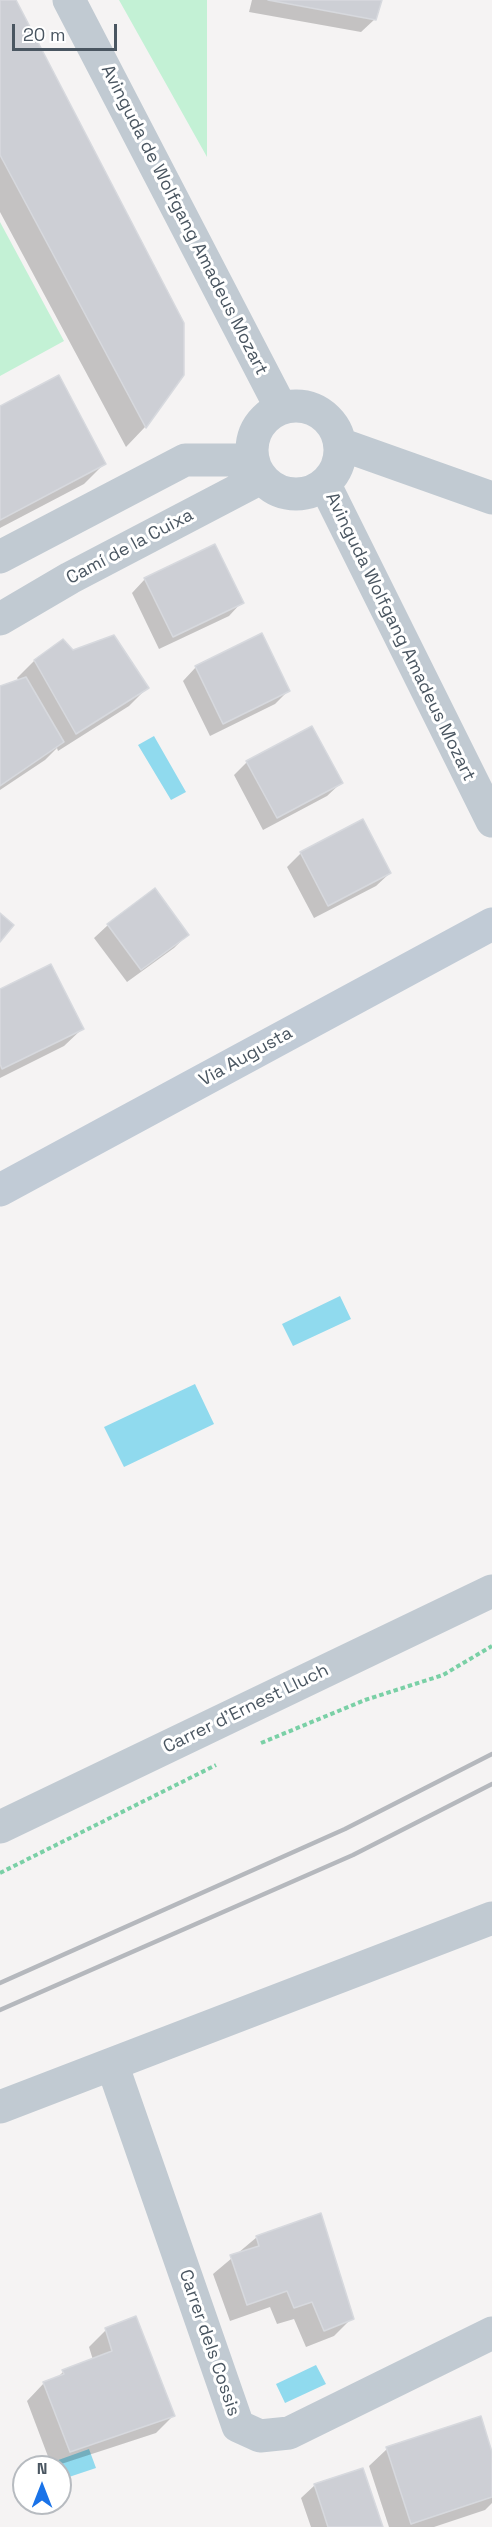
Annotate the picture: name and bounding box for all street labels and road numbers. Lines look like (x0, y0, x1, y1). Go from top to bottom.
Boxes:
street label: Avinguda de Wolfgang Amadeus Mozart (96, 61, 272, 379)
street label: Avinguda Wolfgang Amadeus Mozart (321, 489, 479, 785)
street label: Camí de la Cuixa (63, 504, 197, 590)
street label: Via Augusta (196, 1023, 296, 1091)
street label: Carrer d'Ernest Lluch (160, 1660, 332, 1758)
street label: Carrer dels Cossis (174, 2267, 244, 2419)

